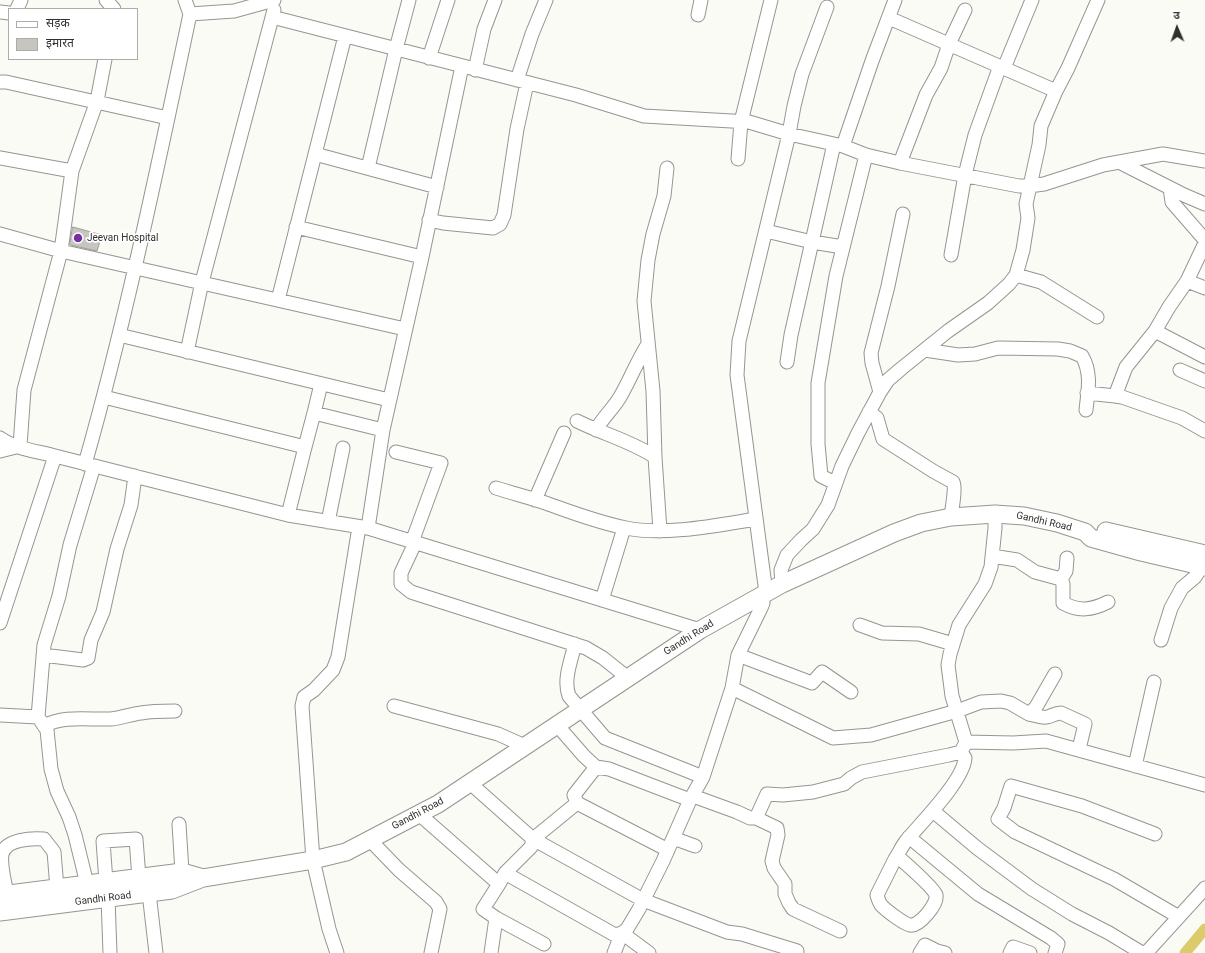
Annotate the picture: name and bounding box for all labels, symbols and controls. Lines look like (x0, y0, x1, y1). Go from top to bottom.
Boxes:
legend (8, 8, 138, 60)
north arrow (1157, 8, 1197, 48)
text: उ (1173, 9, 1180, 22)
text: सड़क (46, 16, 70, 30)
text: इमारत (46, 36, 74, 50)
marker: Jeevan Hospital (72, 232, 84, 244)
place label: Jeevan Hospital (87, 232, 158, 244)
street label: Gandhi Road (1015, 510, 1073, 534)
street label: Gandhi Road (662, 618, 716, 658)
street label: Gandhi Road (390, 795, 446, 833)
street label: Gandhi Road (74, 890, 132, 908)

